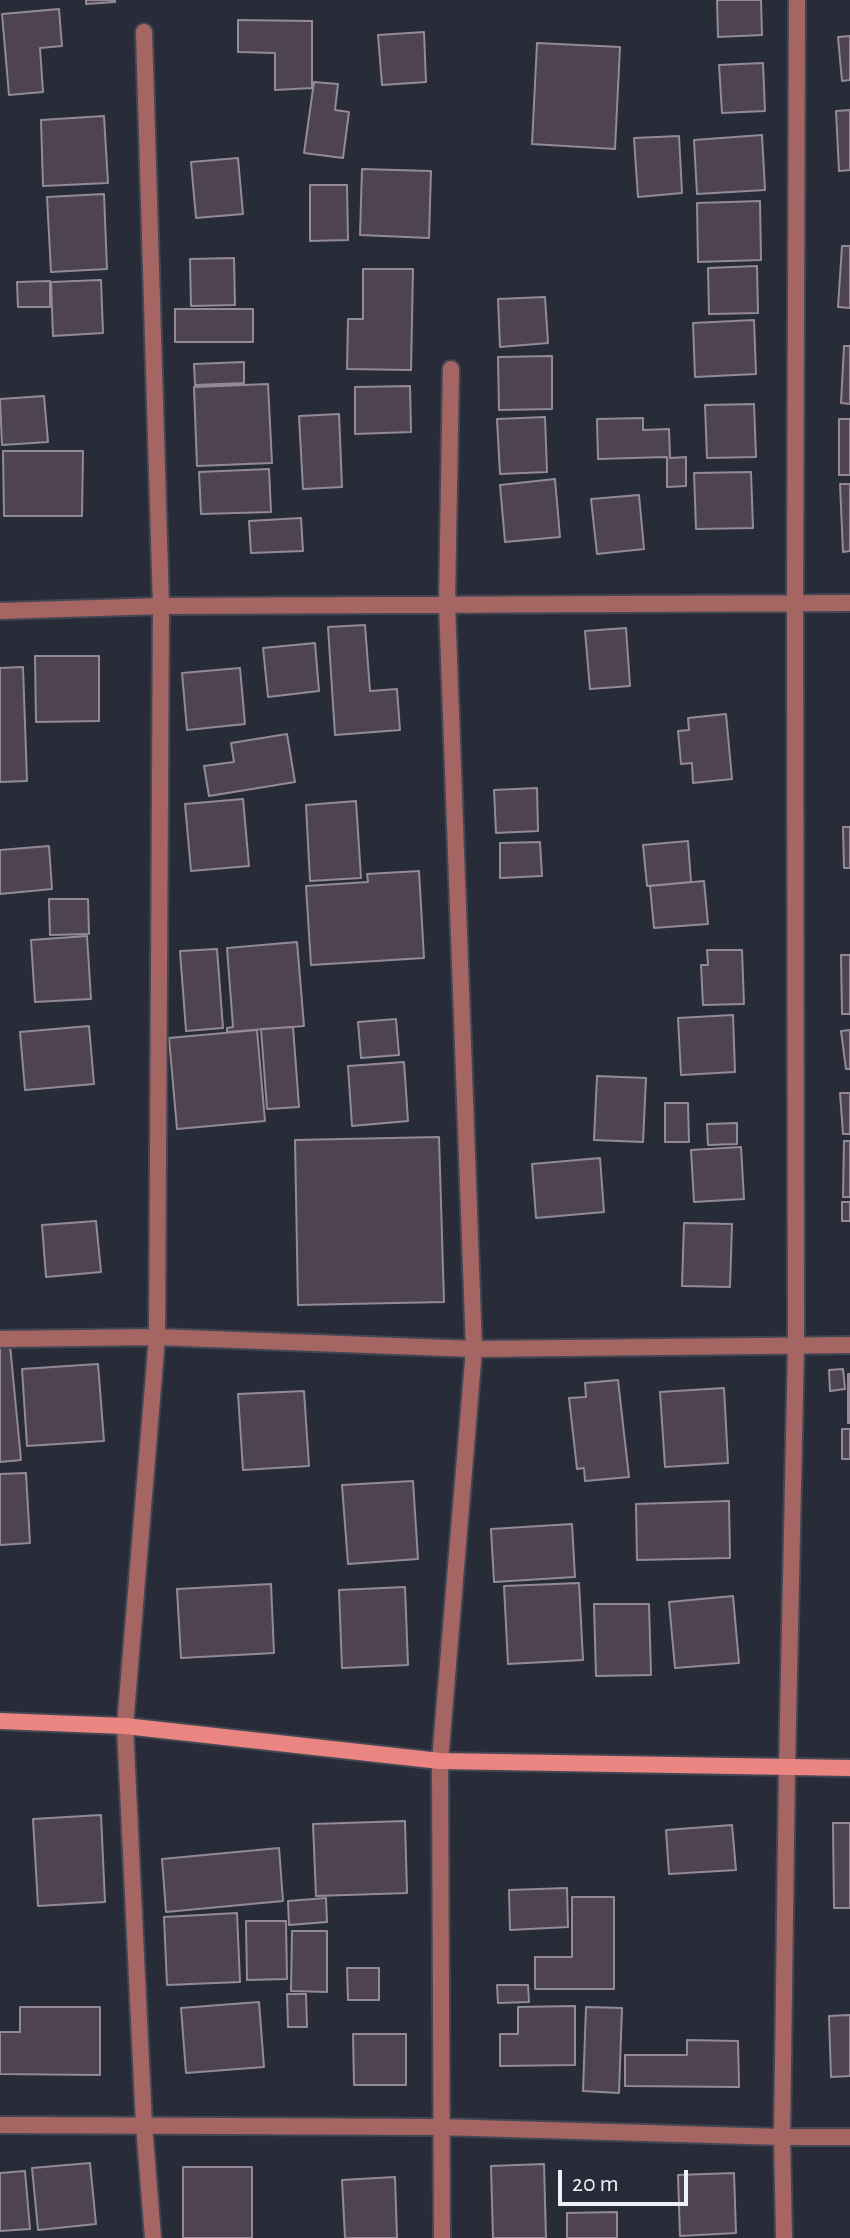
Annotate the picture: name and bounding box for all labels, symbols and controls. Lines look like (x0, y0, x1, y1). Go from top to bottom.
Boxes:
scale bar (562, 2154, 692, 2204)
text: 20 m (572, 2172, 619, 2196)

